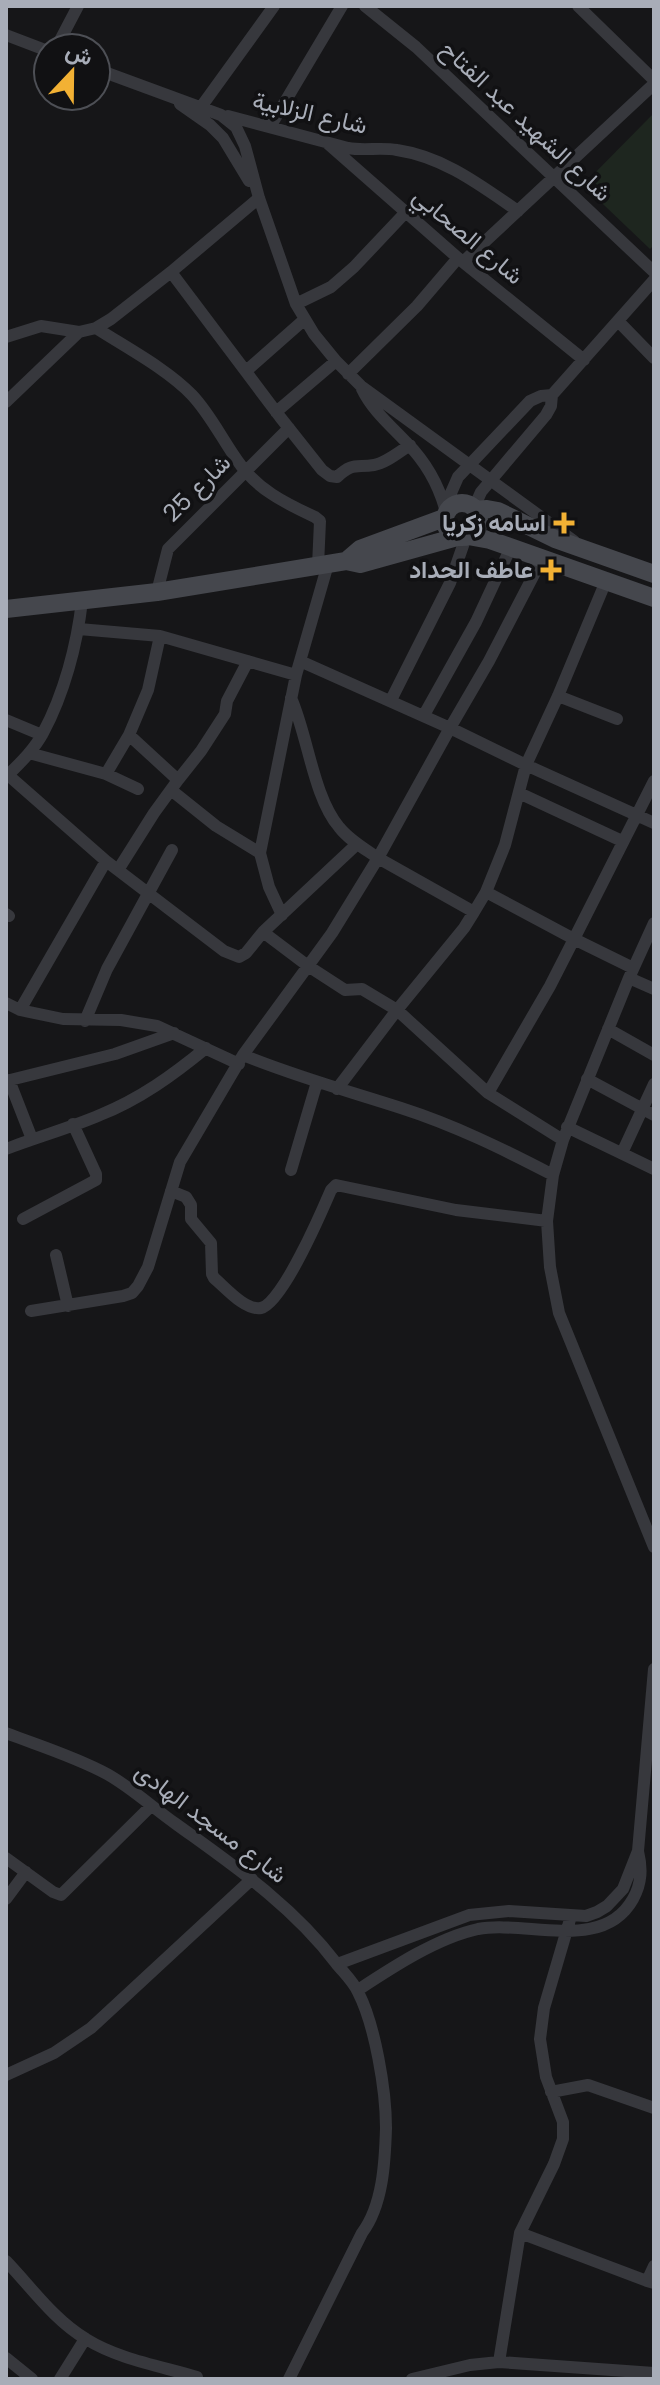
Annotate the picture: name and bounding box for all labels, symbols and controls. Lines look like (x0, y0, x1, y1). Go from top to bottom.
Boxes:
north arrow (32, 32, 112, 112)
street label: شارع الشهيد عبد الفتاح (433, 32, 619, 209)
text: ش (61, 35, 97, 73)
street label: شارع الزلابية (250, 83, 371, 142)
street label: شارع الصحابي (404, 179, 531, 294)
street label: شارع 25 (155, 446, 238, 529)
place label: اسامه زكريا (442, 506, 546, 539)
marker: اسامه زكريا (553, 512, 575, 534)
place label: عاطف الحداد (409, 553, 533, 586)
marker: عاطف الحداد (540, 559, 562, 581)
street label: شارع مسجد الهادى (129, 1755, 294, 1891)

